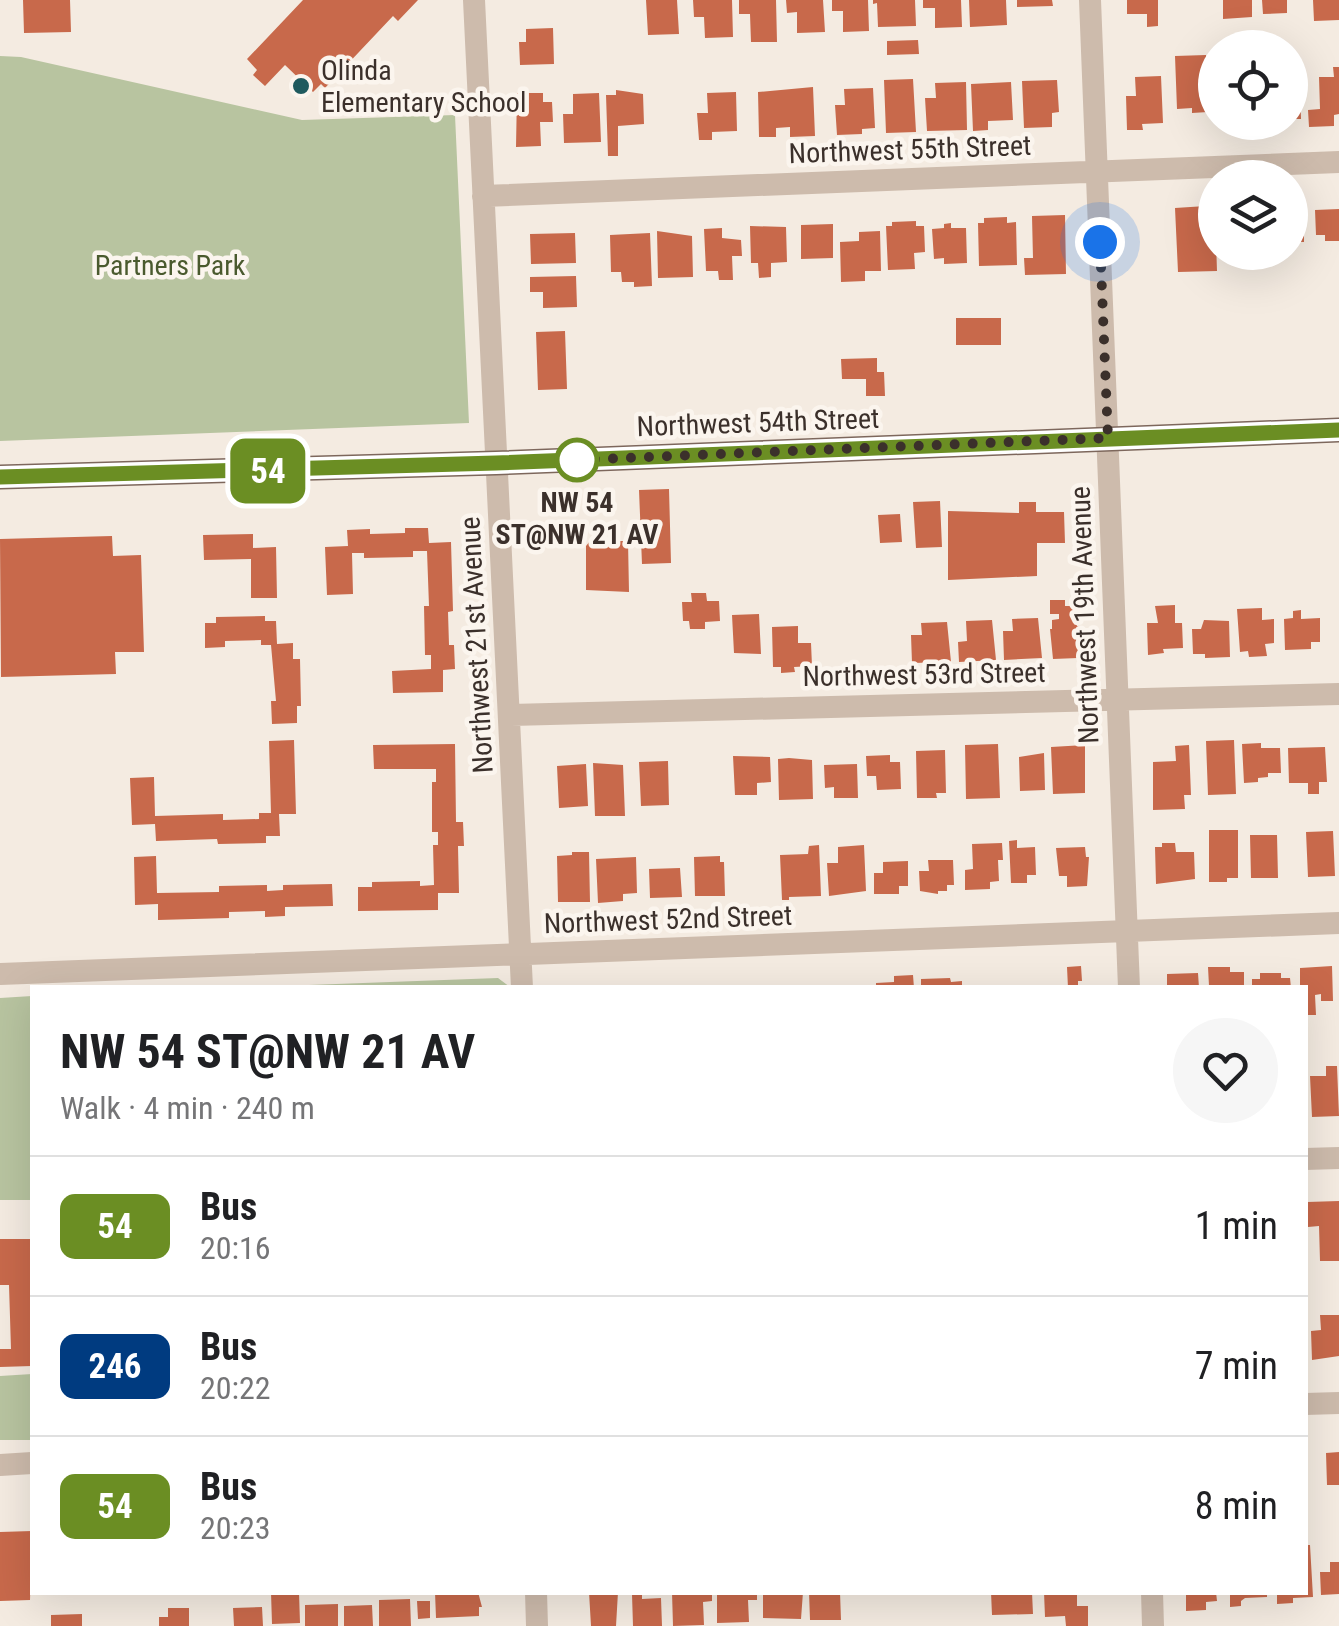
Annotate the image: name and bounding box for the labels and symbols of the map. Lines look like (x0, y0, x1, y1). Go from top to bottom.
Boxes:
place label: Olinda Elementary School (321, 54, 526, 119)
marker: Olinda Elementary School (290, 75, 312, 97)
street label: Northwest 55th Street (788, 129, 1032, 170)
your location (1075, 217, 1125, 267)
park label: Partners Park (95, 249, 246, 282)
street label: Northwest 54th Street (636, 402, 880, 443)
line badge: 54 (223, 438, 313, 504)
marker: NW 54 ST@NW 21 AV (556, 439, 598, 481)
place label: NW 54 ST@NW 21 AV (496, 486, 658, 551)
street label: Northwest 19th Avenue (1064, 486, 1105, 744)
street label: Northwest 21st Avenue (453, 516, 500, 774)
street label: Northwest 53rd Street (802, 656, 1046, 693)
street label: Northwest 52nd Street (543, 899, 793, 940)

